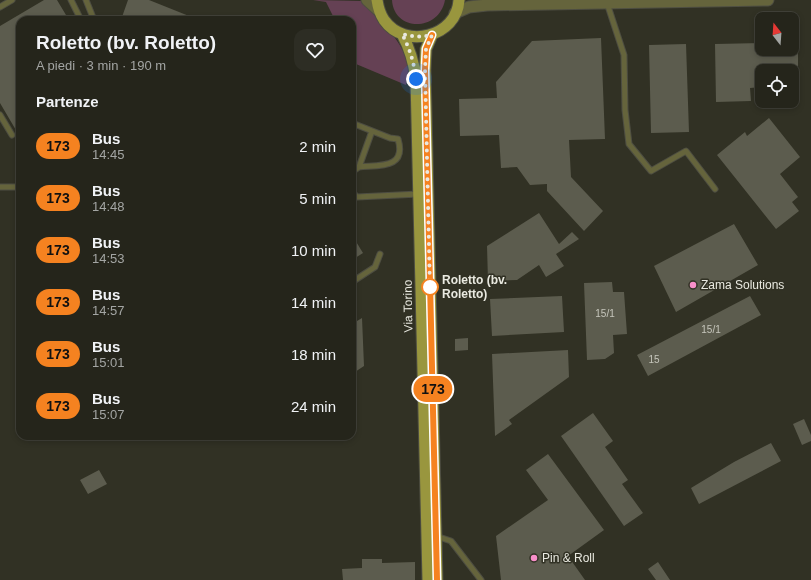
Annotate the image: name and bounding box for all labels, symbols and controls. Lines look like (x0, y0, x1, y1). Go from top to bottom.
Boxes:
north arrow (755, 12, 799, 56)
map controls (755, 12, 799, 108)
button: heart (294, 29, 336, 71)
text: Roletto (bv. Roletto) (36, 32, 216, 53)
text: A piedi · 3 min · 190 m (36, 58, 166, 73)
button: locate (755, 64, 799, 108)
your location (406, 69, 426, 89)
text: Partenze (36, 93, 99, 110)
text: Bus (92, 130, 120, 147)
text: 173 (46, 138, 70, 154)
text: 2 min (299, 138, 336, 155)
text: 14:45 (92, 147, 125, 162)
text: Bus (92, 182, 120, 199)
text: 173 (46, 190, 70, 206)
text: 5 min (299, 190, 336, 207)
text: 14:48 (92, 199, 125, 214)
text: Bus (92, 234, 120, 251)
text: 173 (46, 242, 70, 258)
text: 10 min (291, 242, 336, 259)
text: 14:53 (92, 251, 125, 266)
place label: Roletto (bv. Roletto) (442, 273, 507, 301)
marker: Roletto (bv. Roletto) (421, 278, 439, 296)
place label: Zama Solutions (701, 278, 784, 292)
street label: Via Torino (401, 279, 415, 333)
marker: Zama Solutions (688, 280, 698, 290)
text: Bus (92, 286, 120, 303)
text: 173 (46, 294, 70, 310)
text: 14 min (291, 294, 336, 311)
text: 14:57 (92, 303, 125, 318)
house number: 15/1 (595, 308, 615, 319)
house number: 15/1 (701, 324, 721, 335)
text: Bus (92, 338, 120, 355)
text: 173 (46, 346, 70, 362)
text: 18 min (291, 346, 336, 363)
house number: 15 (648, 354, 660, 365)
text: 15:01 (92, 355, 125, 370)
line badge: 173 (410, 376, 456, 402)
text: 173 (421, 381, 445, 397)
text: Bus (92, 390, 120, 407)
text: 173 (46, 398, 70, 414)
text: 24 min (291, 398, 336, 415)
text: 15:07 (92, 407, 125, 422)
place label: Pin & Roll (542, 551, 595, 565)
marker: Pin & Roll (529, 553, 539, 563)

